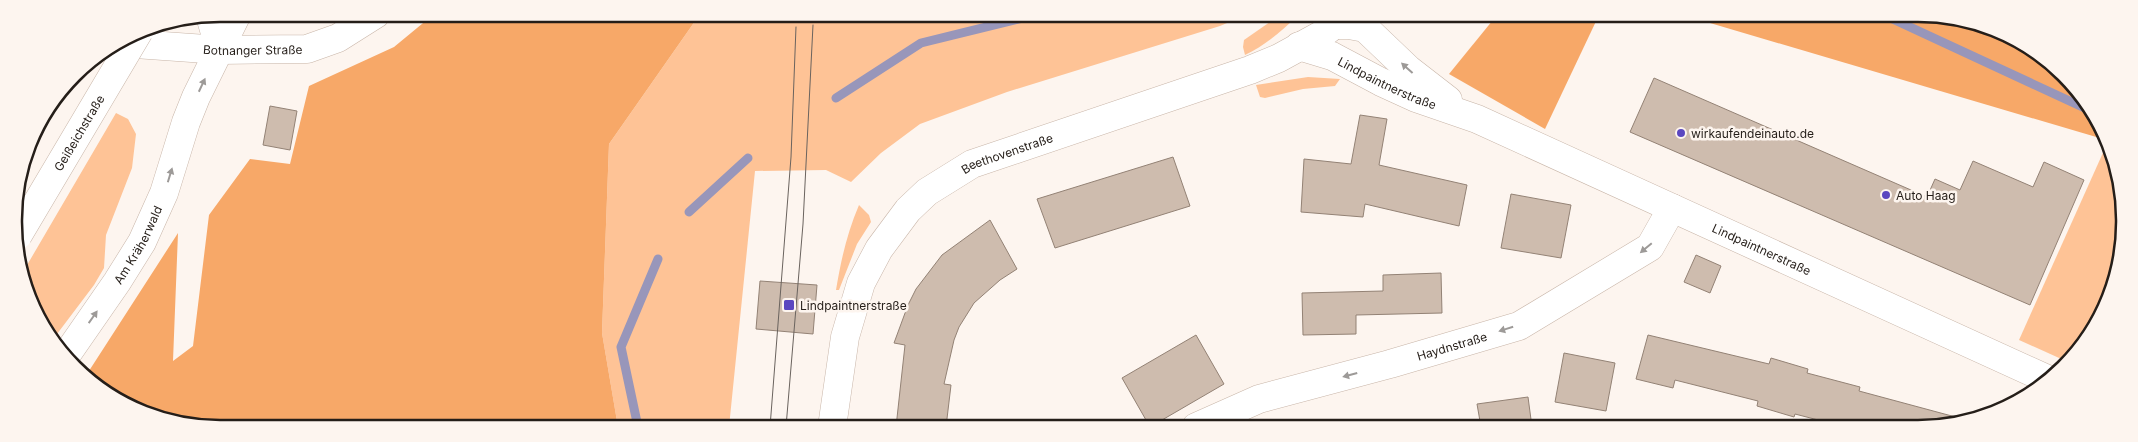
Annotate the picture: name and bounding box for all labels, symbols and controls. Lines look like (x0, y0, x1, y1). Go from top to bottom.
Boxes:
street label: Botnanger Straße (203, 41, 303, 58)
street label: Lindpaintnerstraße (1336, 53, 1438, 112)
one-way arrow (1402, 62, 1414, 74)
one-way arrow (198, 78, 206, 92)
street label: Geißeichstraße (50, 92, 107, 174)
place label: wirkaufendeinauto.de (1691, 126, 1814, 141)
marker: wirkaufendeinauto.de (1675, 127, 1687, 139)
street label: Beethovenstraße (958, 130, 1055, 177)
one-way arrow (167, 167, 174, 182)
place label: Auto Haag (1896, 188, 1956, 203)
marker: Auto Haag (1880, 189, 1892, 201)
street label: Am Kräherwald (110, 203, 165, 287)
street label: Lindpaintnerstraße (1710, 220, 1814, 278)
one-way arrow (1640, 243, 1653, 254)
marker: Lindpaintnerstraße (782, 298, 796, 312)
place label: Lindpaintnerstraße (800, 298, 907, 313)
one-way arrow (88, 310, 98, 324)
one-way arrow (1499, 326, 1514, 334)
street label: Haydnstraße (1415, 328, 1489, 363)
one-way arrow (1343, 371, 1358, 379)

